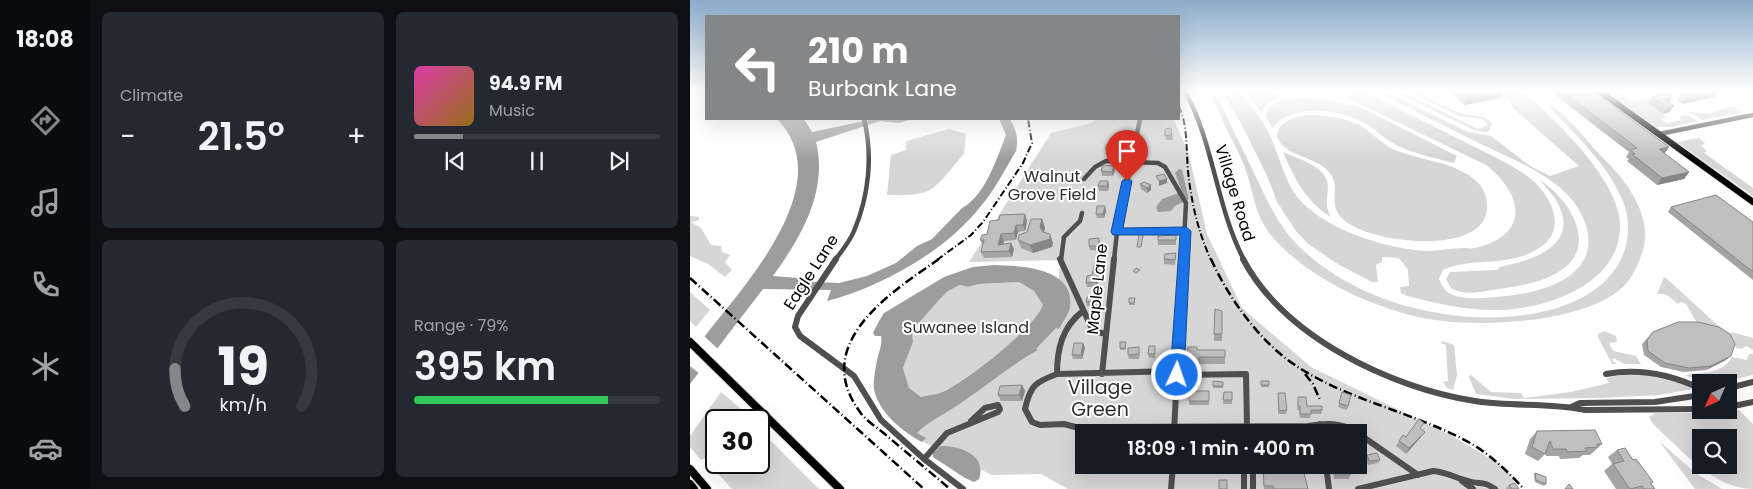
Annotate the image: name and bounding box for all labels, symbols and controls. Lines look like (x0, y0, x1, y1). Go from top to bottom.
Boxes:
text: 18:08 (16, 24, 74, 55)
text: 210 m (808, 26, 908, 75)
icon: left (725, 35, 790, 100)
text: 94.9 FM (489, 70, 562, 97)
text: Burbank Lane (808, 73, 957, 104)
text: Climate (120, 84, 183, 107)
text: Music (489, 99, 535, 122)
icon: directions (28, 103, 63, 138)
text: 21.5° (198, 110, 285, 163)
text: − (120, 117, 135, 156)
text: + (347, 117, 366, 156)
pin (1106, 130, 1148, 181)
icon: arrive (1113, 137, 1141, 165)
street label: Village Road (1209, 142, 1261, 244)
icon: previous (441, 147, 469, 175)
icon: pause (523, 147, 551, 175)
icon: next (605, 147, 633, 175)
park label: Walnut Grove Field (1008, 165, 1096, 206)
icon: music (28, 185, 63, 220)
street label: Eagle Lane (778, 230, 844, 314)
street label: Maple Lane (1081, 242, 1113, 336)
icon: phone (28, 267, 63, 302)
text: Range · 79% (414, 314, 508, 337)
park label: Suwanee Island (903, 316, 1029, 339)
text: 19 (217, 330, 269, 403)
text: 395 km (414, 340, 556, 393)
position arrow (1150, 348, 1202, 400)
icon: climate (28, 349, 63, 384)
park label: Village Green (1068, 374, 1132, 423)
north arrow (1692, 374, 1738, 419)
map controls (1692, 374, 1737, 474)
text: km/h (219, 392, 267, 417)
speed limit sign: 30 (705, 409, 770, 474)
button: search (1692, 429, 1737, 474)
icon: car (28, 431, 63, 466)
text: 18:09 · 1 min · 400 m (1127, 435, 1315, 462)

